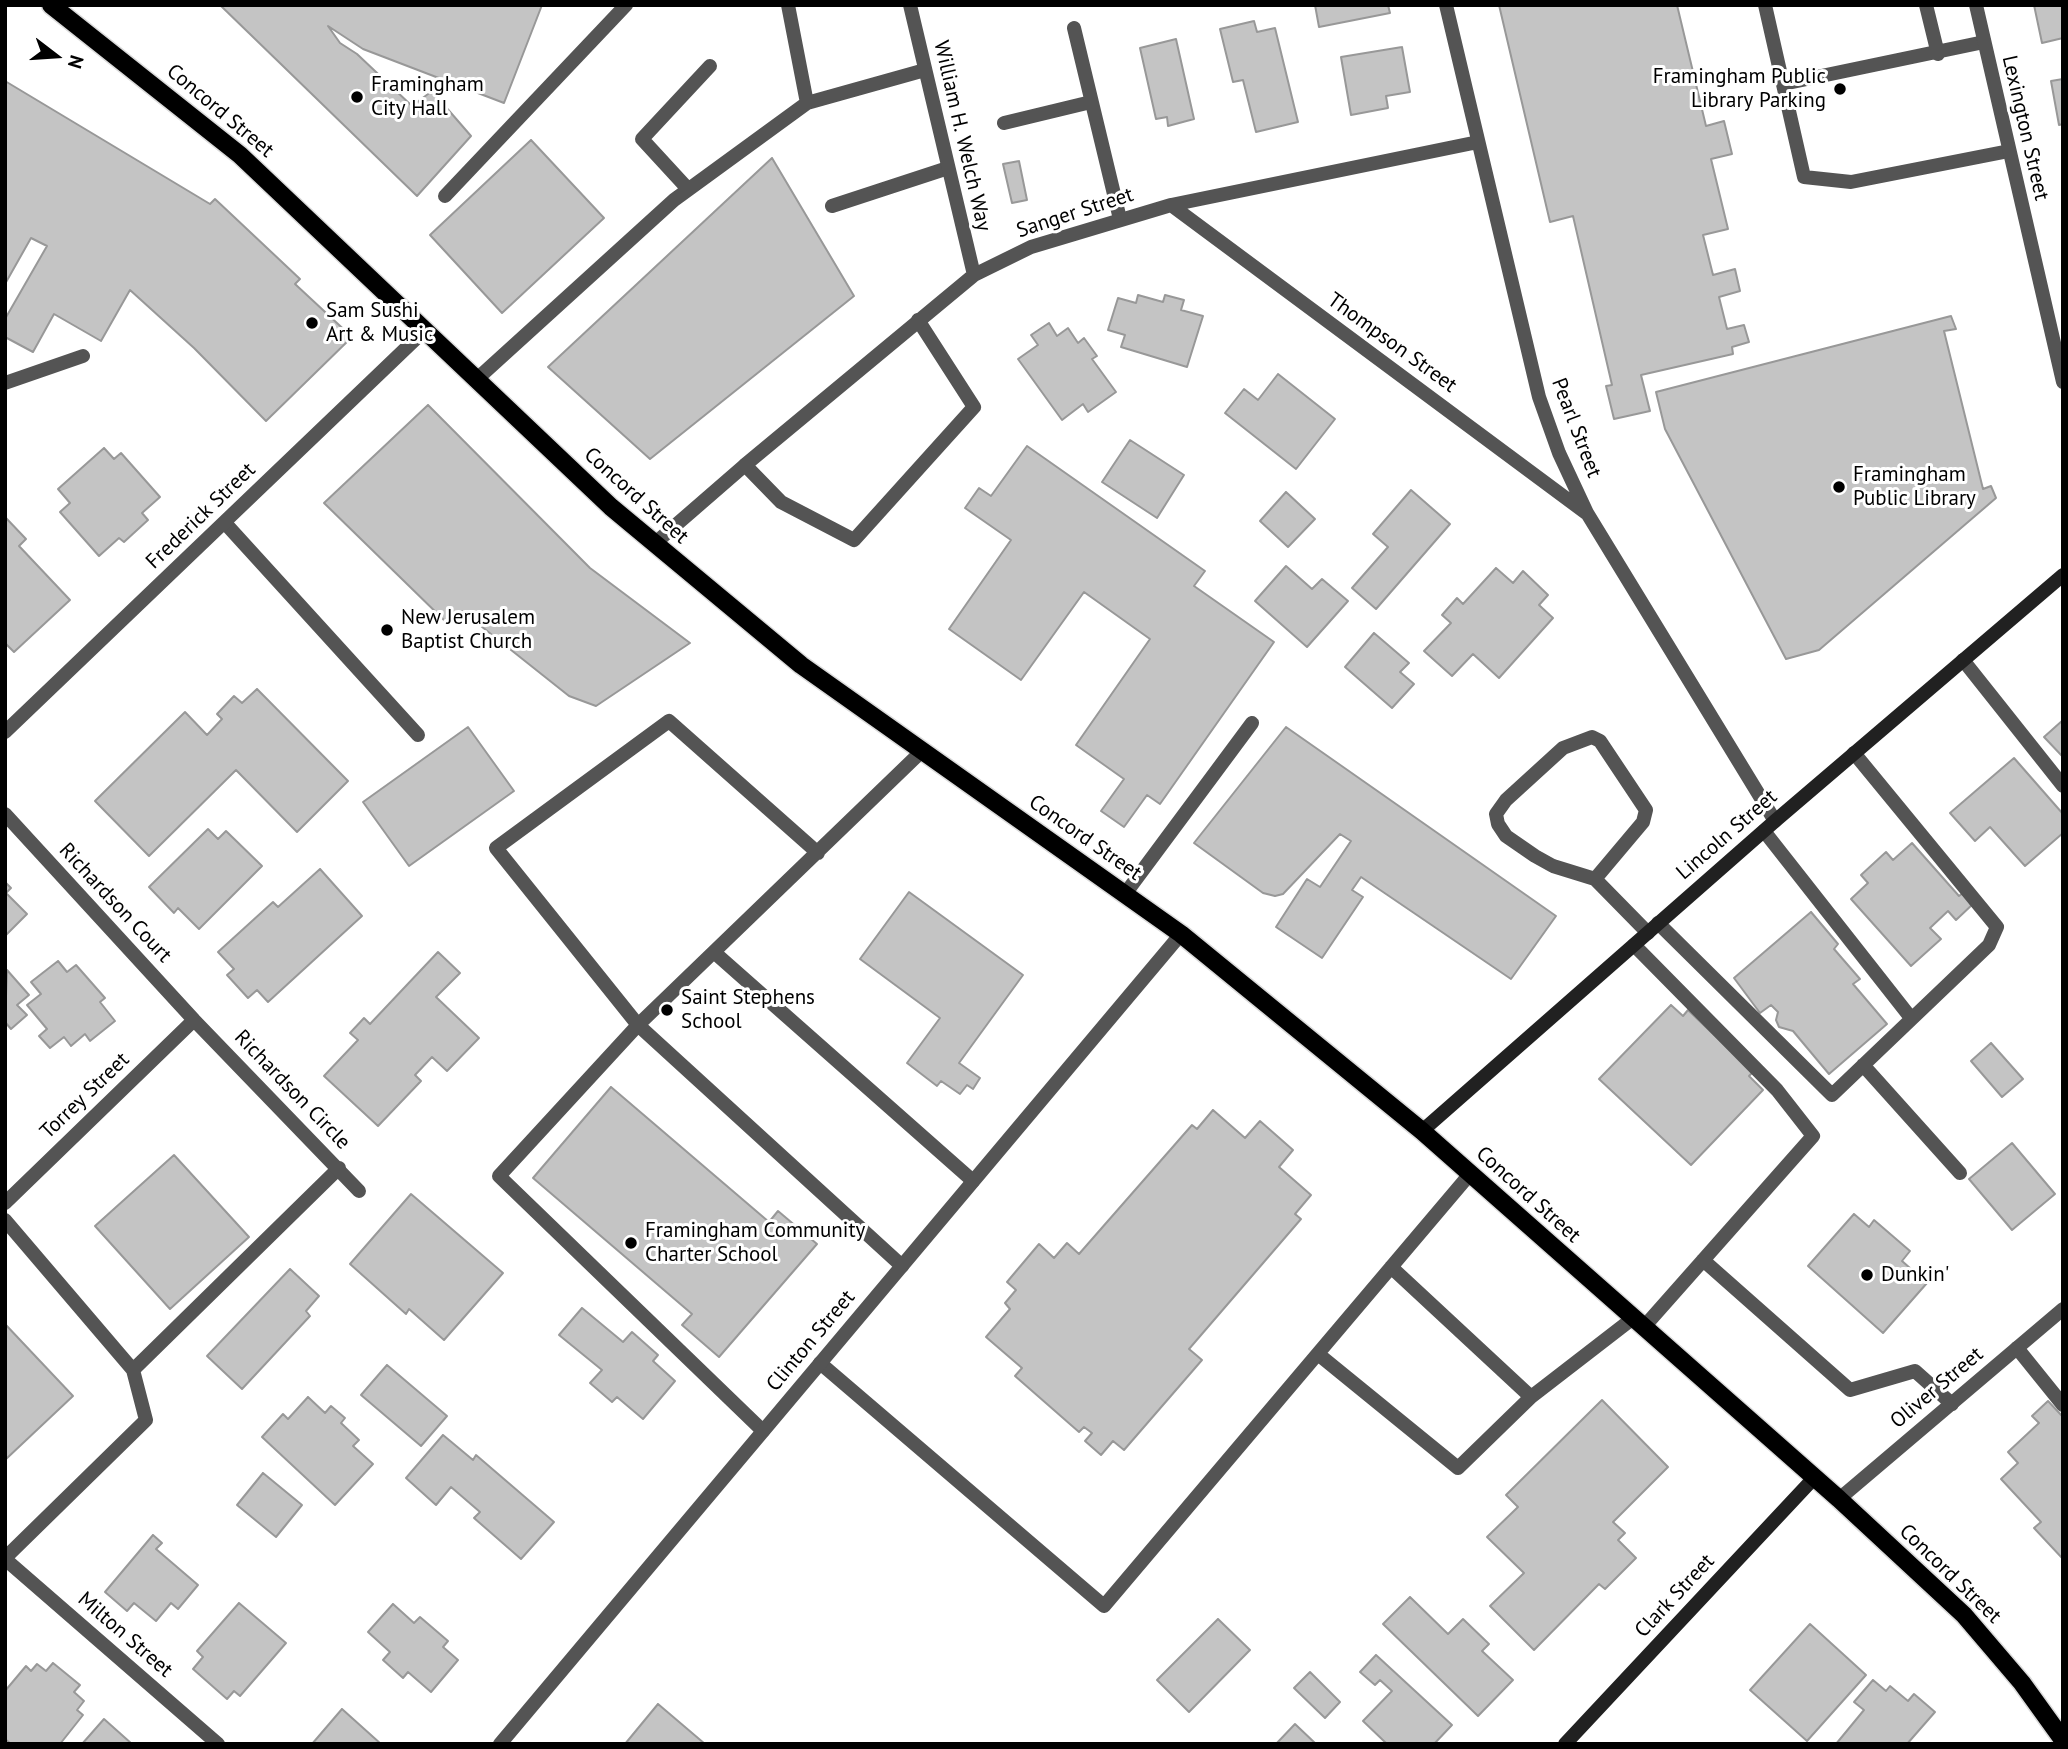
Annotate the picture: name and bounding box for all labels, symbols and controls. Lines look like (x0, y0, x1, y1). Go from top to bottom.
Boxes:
north arrow (21, 21, 91, 91)
street label: William H. Welch Way (928, 38, 996, 234)
text: N (63, 53, 89, 72)
street label: Lexington Street (1996, 53, 2054, 203)
street label: Concord Street (161, 59, 279, 163)
place label: Framingham Public Library Parking (1653, 64, 1826, 114)
place label: Framingham City Hall (371, 72, 484, 122)
marker: Framingham Public Library Parking (1832, 81, 1848, 97)
marker: Framingham City Hall (349, 89, 365, 105)
street label: Sanger Street (1013, 182, 1137, 244)
street label: Thompson Street (1322, 288, 1462, 398)
place label: Sam Sushi Art & Music (326, 298, 433, 348)
marker: Sam Sushi Art & Music (304, 315, 320, 331)
street label: Pearl Street (1545, 375, 1607, 481)
street label: Concord Street (579, 442, 693, 550)
street label: Frederick Street (141, 458, 261, 574)
place label: Framingham Public Library (1853, 462, 1976, 512)
marker: Framingham Public Library (1831, 479, 1847, 495)
place label: New Jerusalem Baptist Church (401, 605, 535, 655)
marker: New Jerusalem Baptist Church (379, 622, 395, 638)
street label: Lincoln Street (1672, 784, 1782, 886)
street label: Concord Street (1024, 790, 1146, 886)
street label: Richardson Court (53, 838, 177, 968)
place label: Saint Stephens School (681, 985, 815, 1035)
marker: Saint Stephens School (659, 1002, 675, 1018)
street label: Richardson Circle (229, 1025, 355, 1155)
street label: Torrey Street (35, 1047, 135, 1145)
street label: Concord Street (1471, 1141, 1585, 1249)
place label: Framingham Community Charter School (645, 1218, 865, 1268)
marker: Framingham Community Charter School (623, 1235, 639, 1251)
place label: Dunkin' (1881, 1262, 1949, 1288)
marker: Dunkin' (1859, 1267, 1875, 1283)
street label: Clinton Street (761, 1285, 861, 1397)
street label: Oliver Street (1886, 1342, 1988, 1434)
street label: Concord Street (1894, 1519, 2006, 1629)
street label: Clark Street (1630, 1549, 1720, 1643)
street label: Milton Street (72, 1587, 178, 1683)

